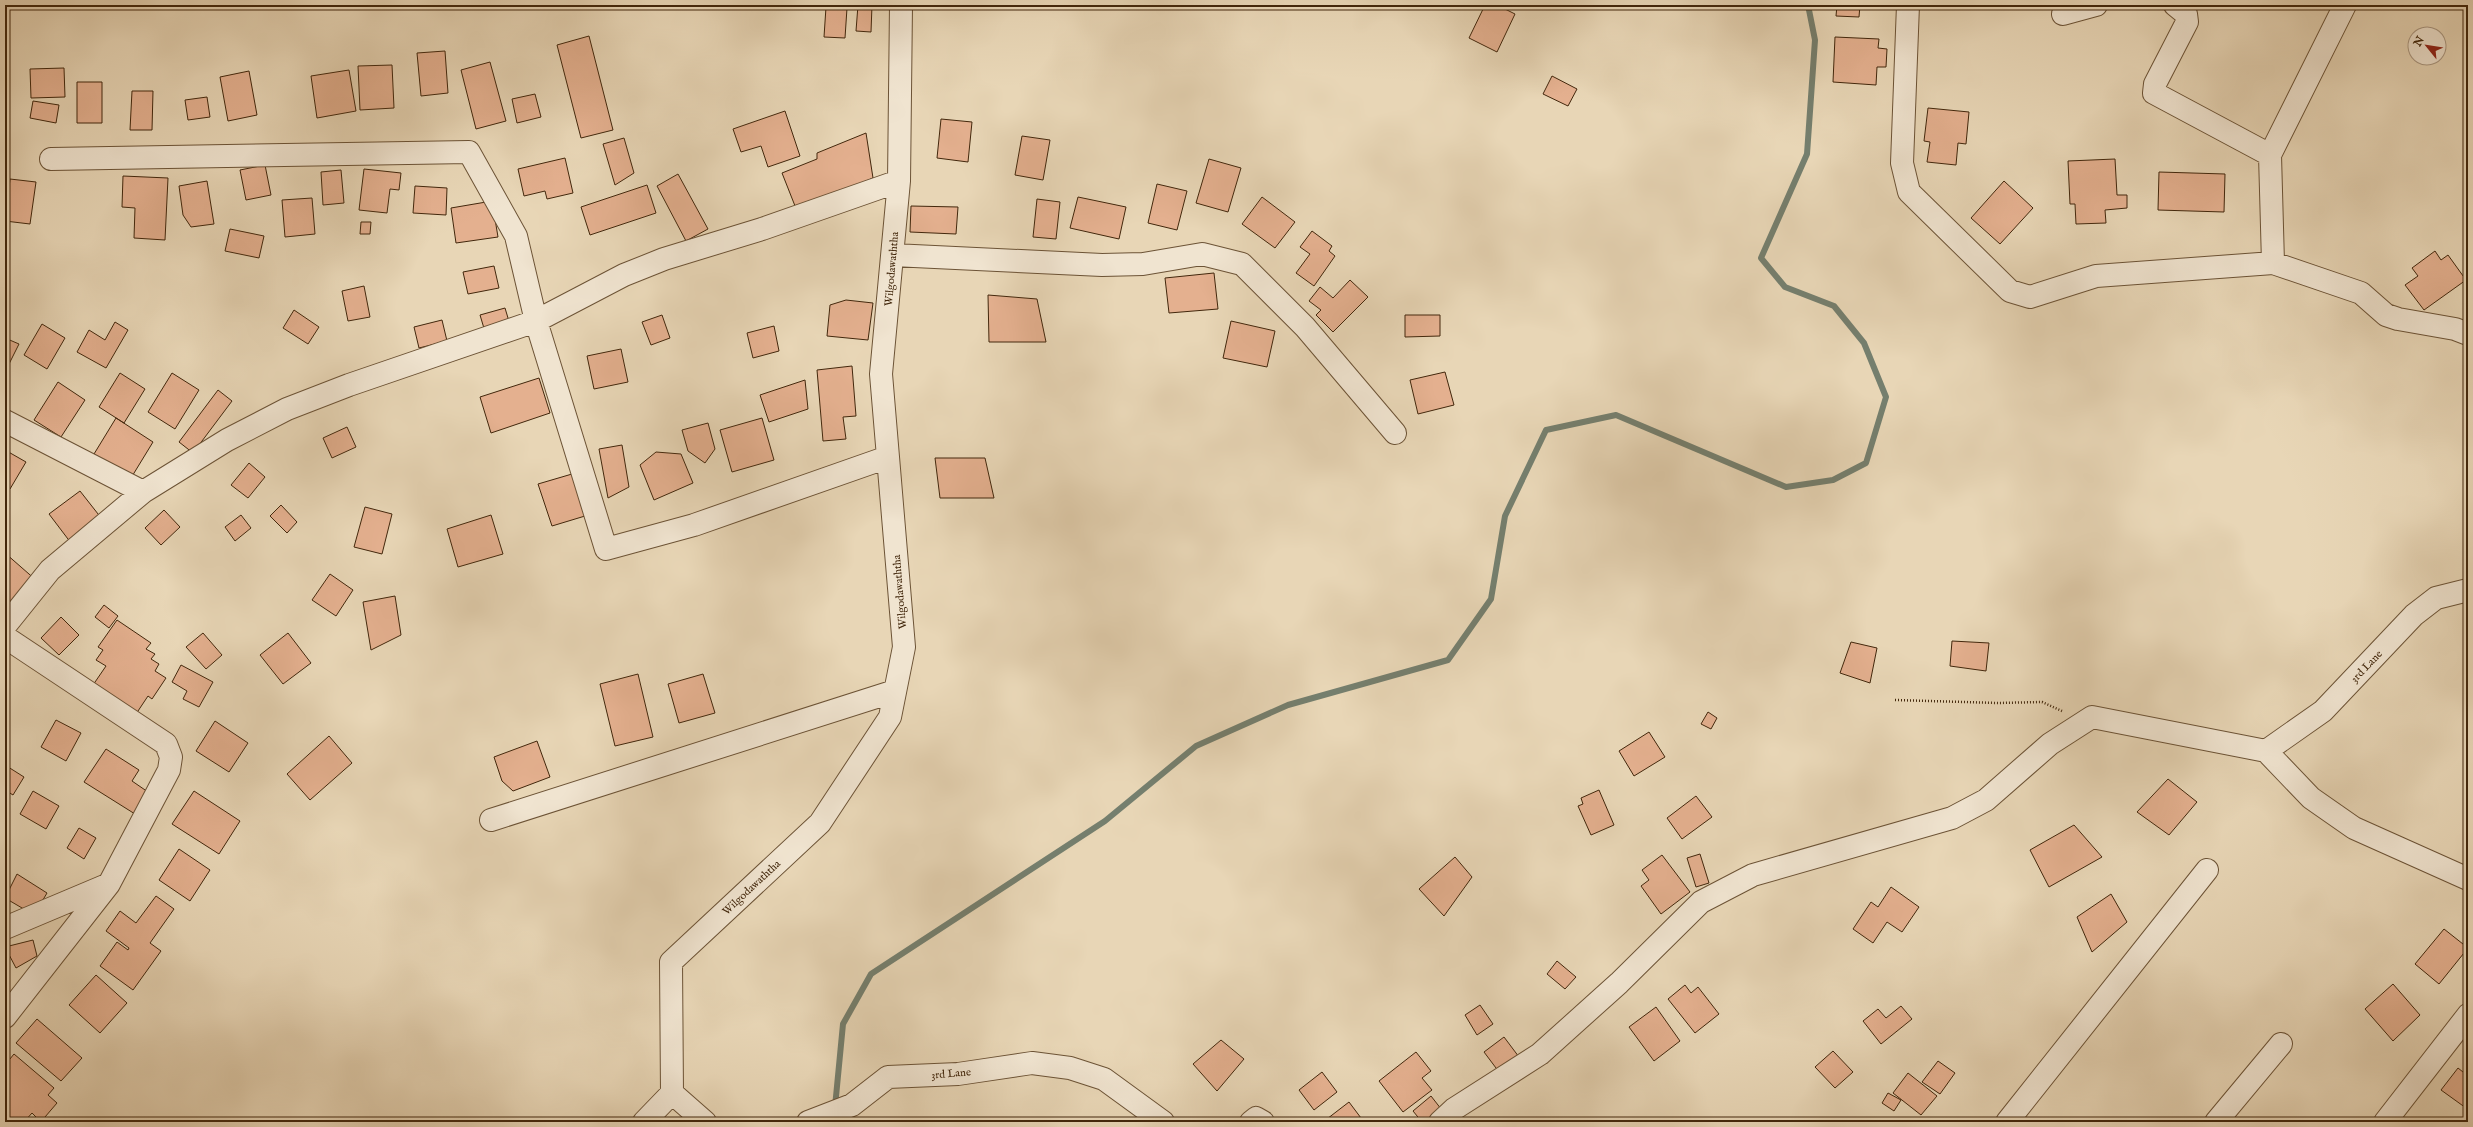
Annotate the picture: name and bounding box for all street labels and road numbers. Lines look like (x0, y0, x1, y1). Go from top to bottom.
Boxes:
street label: Wilgodawaththa (882, 231, 902, 307)
street label: Wilgodawaththa (890, 554, 910, 630)
street label: 3rd Lane (2348, 647, 2386, 686)
street label: Wilgodawaththa (720, 857, 784, 918)
street label: 3rd Lane (931, 1065, 972, 1083)

